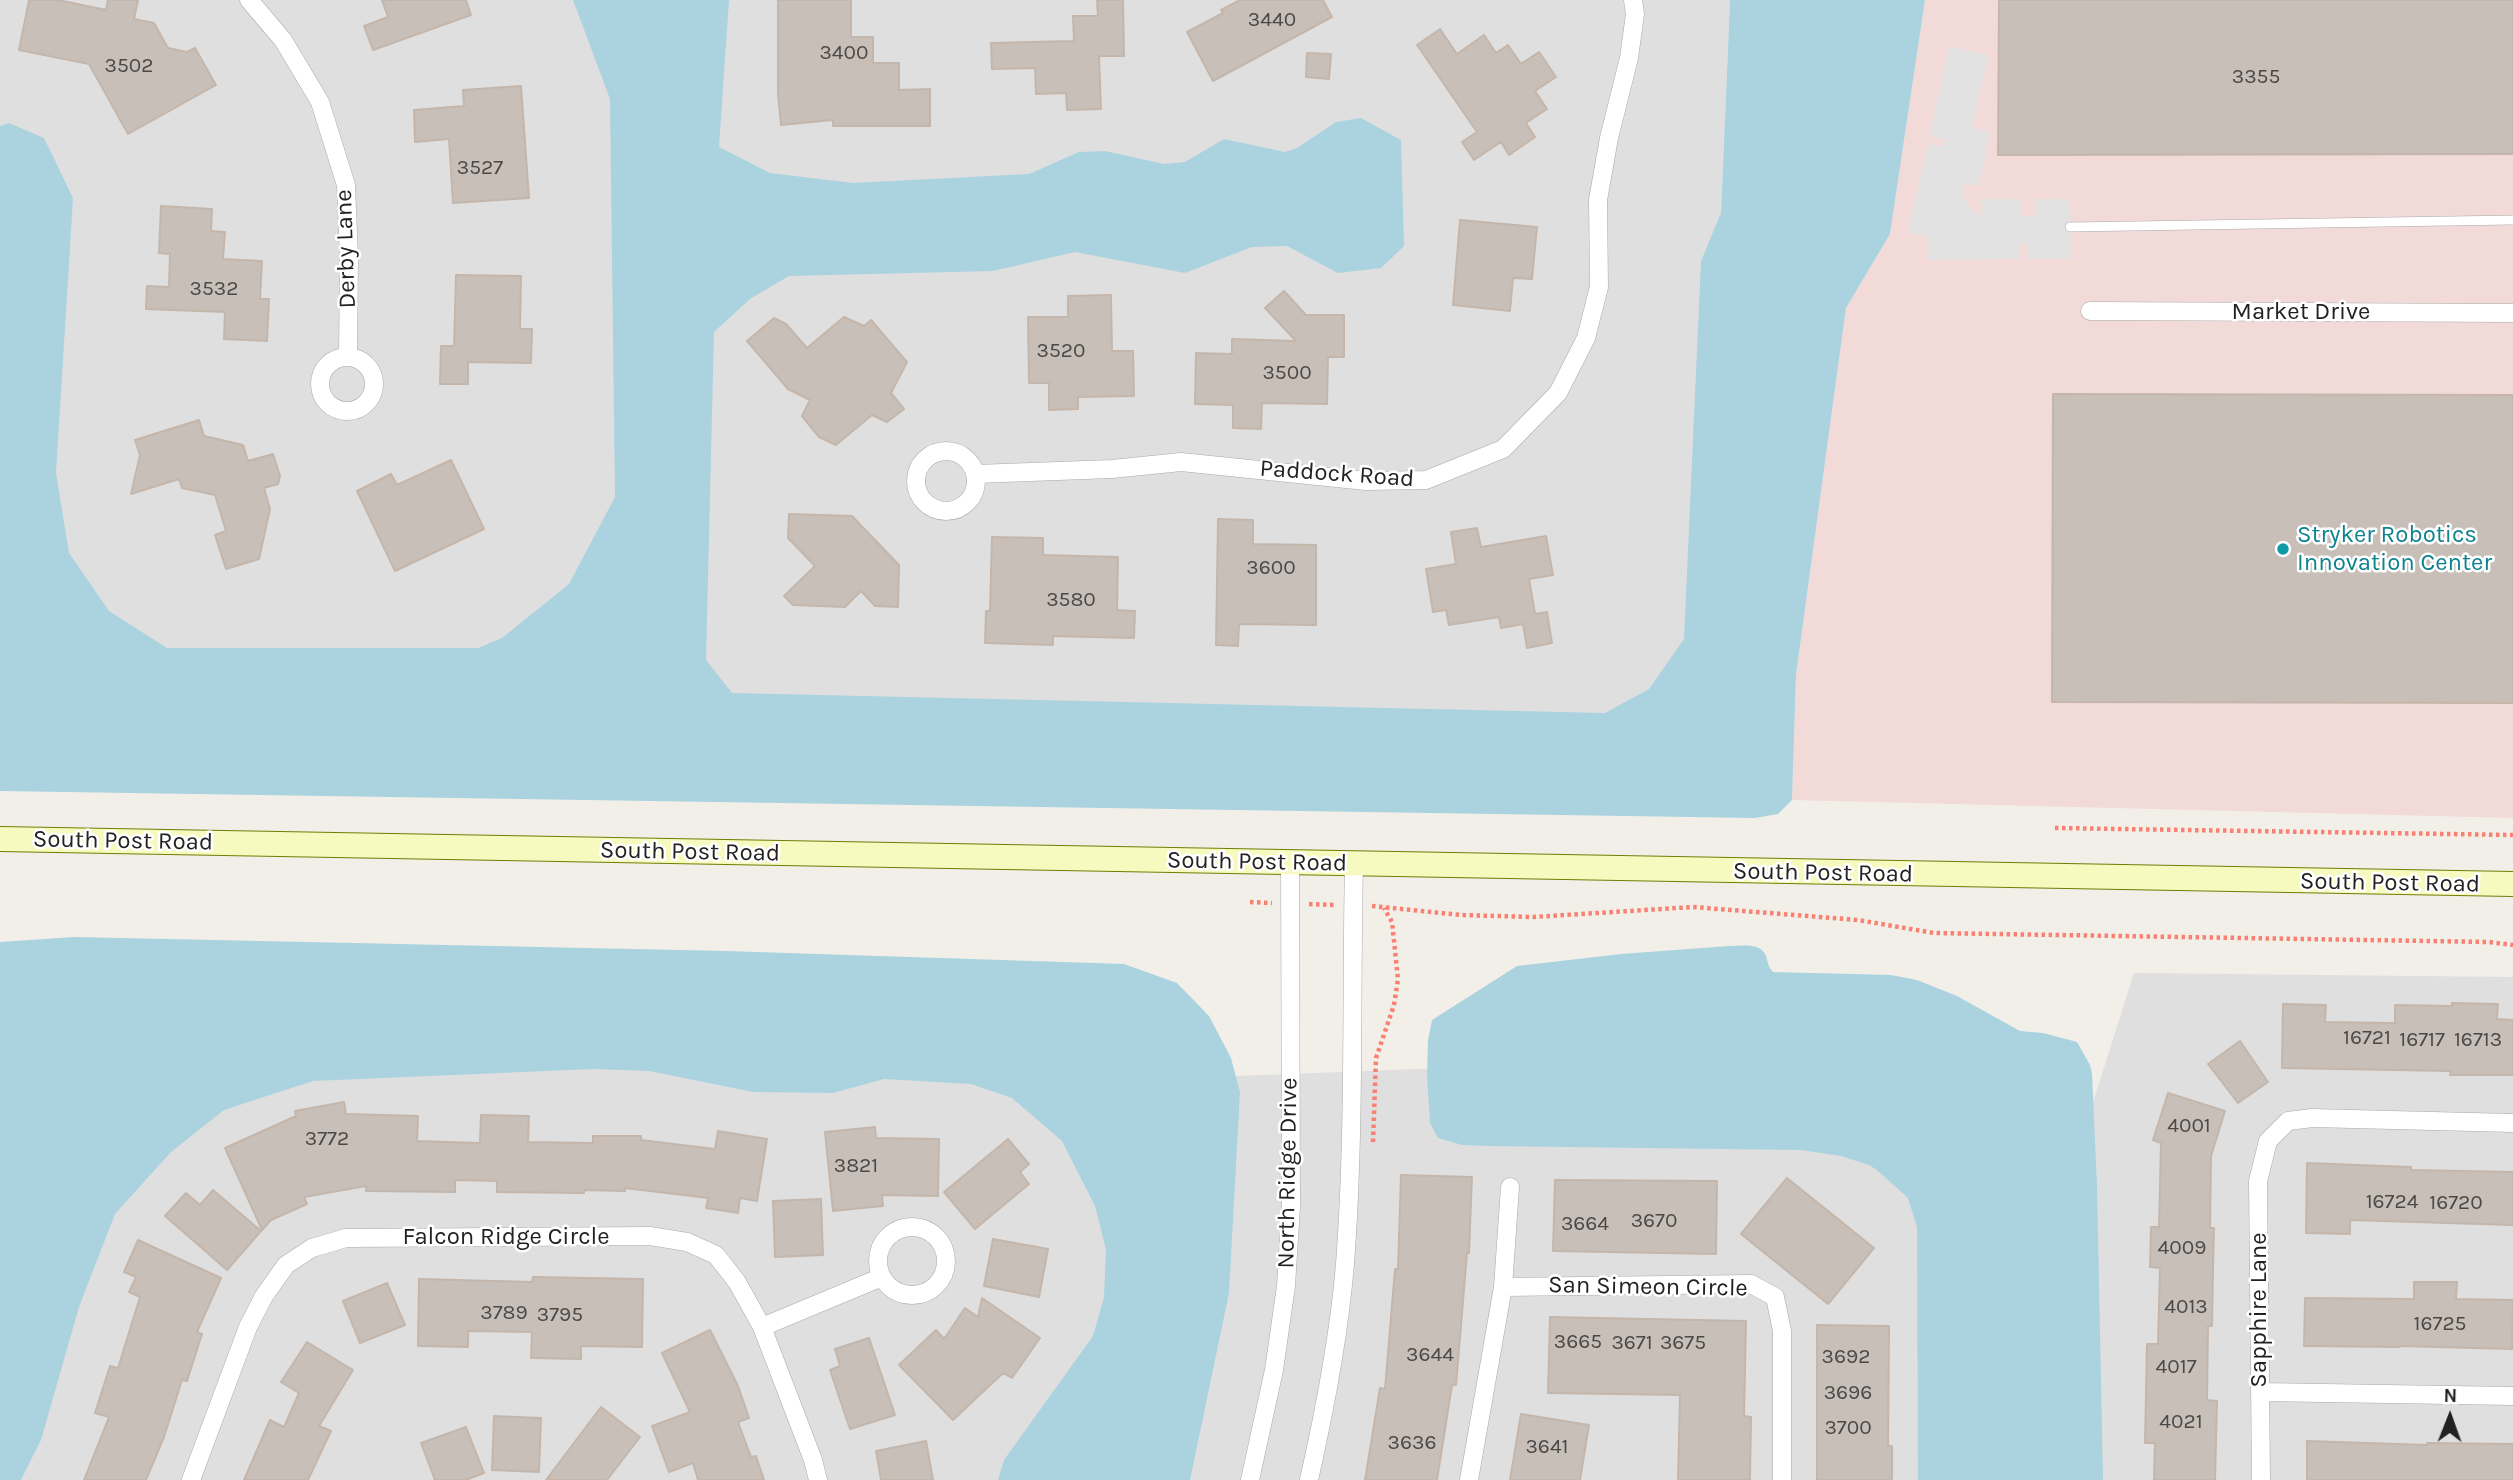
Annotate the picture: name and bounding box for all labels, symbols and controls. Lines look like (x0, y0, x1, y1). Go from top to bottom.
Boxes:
house number: 3440 (1248, 7, 1296, 33)
house number: 3400 (819, 40, 869, 66)
house number: 3502 (105, 53, 153, 79)
house number: 3355 (2232, 64, 2280, 90)
house number: 3527 (457, 155, 503, 181)
street label: Derby Lane (330, 189, 362, 309)
house number: 3532 (190, 276, 238, 302)
street label: Market Drive (2232, 298, 2370, 326)
house number: 3520 (1037, 338, 1085, 364)
house number: 3500 (1262, 360, 1312, 386)
street label: Paddock Road (1259, 454, 1415, 494)
place label: Stryker Robotics Innovation Center (2297, 521, 2492, 577)
marker: Stryker Robotics Innovation Center (2275, 541, 2291, 557)
house number: 3600 (1246, 555, 1296, 581)
house number: 3580 (1046, 587, 1096, 613)
street label: South Post Road (33, 825, 213, 857)
street label: South Post Road (600, 836, 780, 868)
street label: South Post Road (1167, 846, 1347, 878)
street label: South Post Road (1733, 857, 1913, 889)
street label: South Post Road (2300, 867, 2480, 899)
house number: 16721 (2343, 1025, 2391, 1051)
house number: 16717 (2399, 1027, 2445, 1053)
house number: 16713 (2454, 1027, 2502, 1053)
street label: North Ridge Drive (1272, 1077, 1304, 1269)
house number: 4001 (2167, 1113, 2211, 1139)
house number: 3772 (305, 1126, 349, 1152)
house number: 3821 (834, 1153, 878, 1179)
house number: 16724 (2366, 1189, 2418, 1215)
house number: 16720 (2429, 1190, 2483, 1216)
house number: 3670 (1631, 1208, 1677, 1234)
house number: 3664 (1561, 1211, 1609, 1237)
street label: Falcon Ridge Circle (402, 1223, 610, 1251)
street label: Sapphire Lane (2245, 1232, 2273, 1388)
house number: 4009 (2158, 1235, 2206, 1261)
street label: San Simeon Circle (1548, 1271, 1748, 1303)
house number: 4013 (2164, 1294, 2208, 1320)
house number: 3789 (480, 1300, 528, 1326)
house number: 3795 (537, 1302, 583, 1328)
house number: 16725 (2414, 1311, 2466, 1337)
house number: 3665 (1554, 1329, 1602, 1355)
house number: 3671 (1611, 1330, 1653, 1356)
house number: 3675 (1660, 1330, 1706, 1356)
house number: 3644 (1406, 1342, 1454, 1368)
house number: 3692 (1822, 1344, 1870, 1370)
house number: 4017 (2156, 1354, 2196, 1380)
house number: 3696 (1824, 1380, 1872, 1406)
north arrow (2415, 1382, 2485, 1452)
text: N (2443, 1385, 2457, 1407)
house number: 4021 (2159, 1409, 2203, 1435)
house number: 3700 (1824, 1415, 1872, 1441)
house number: 3636 (1388, 1430, 1436, 1456)
house number: 3641 (1525, 1434, 1569, 1460)

